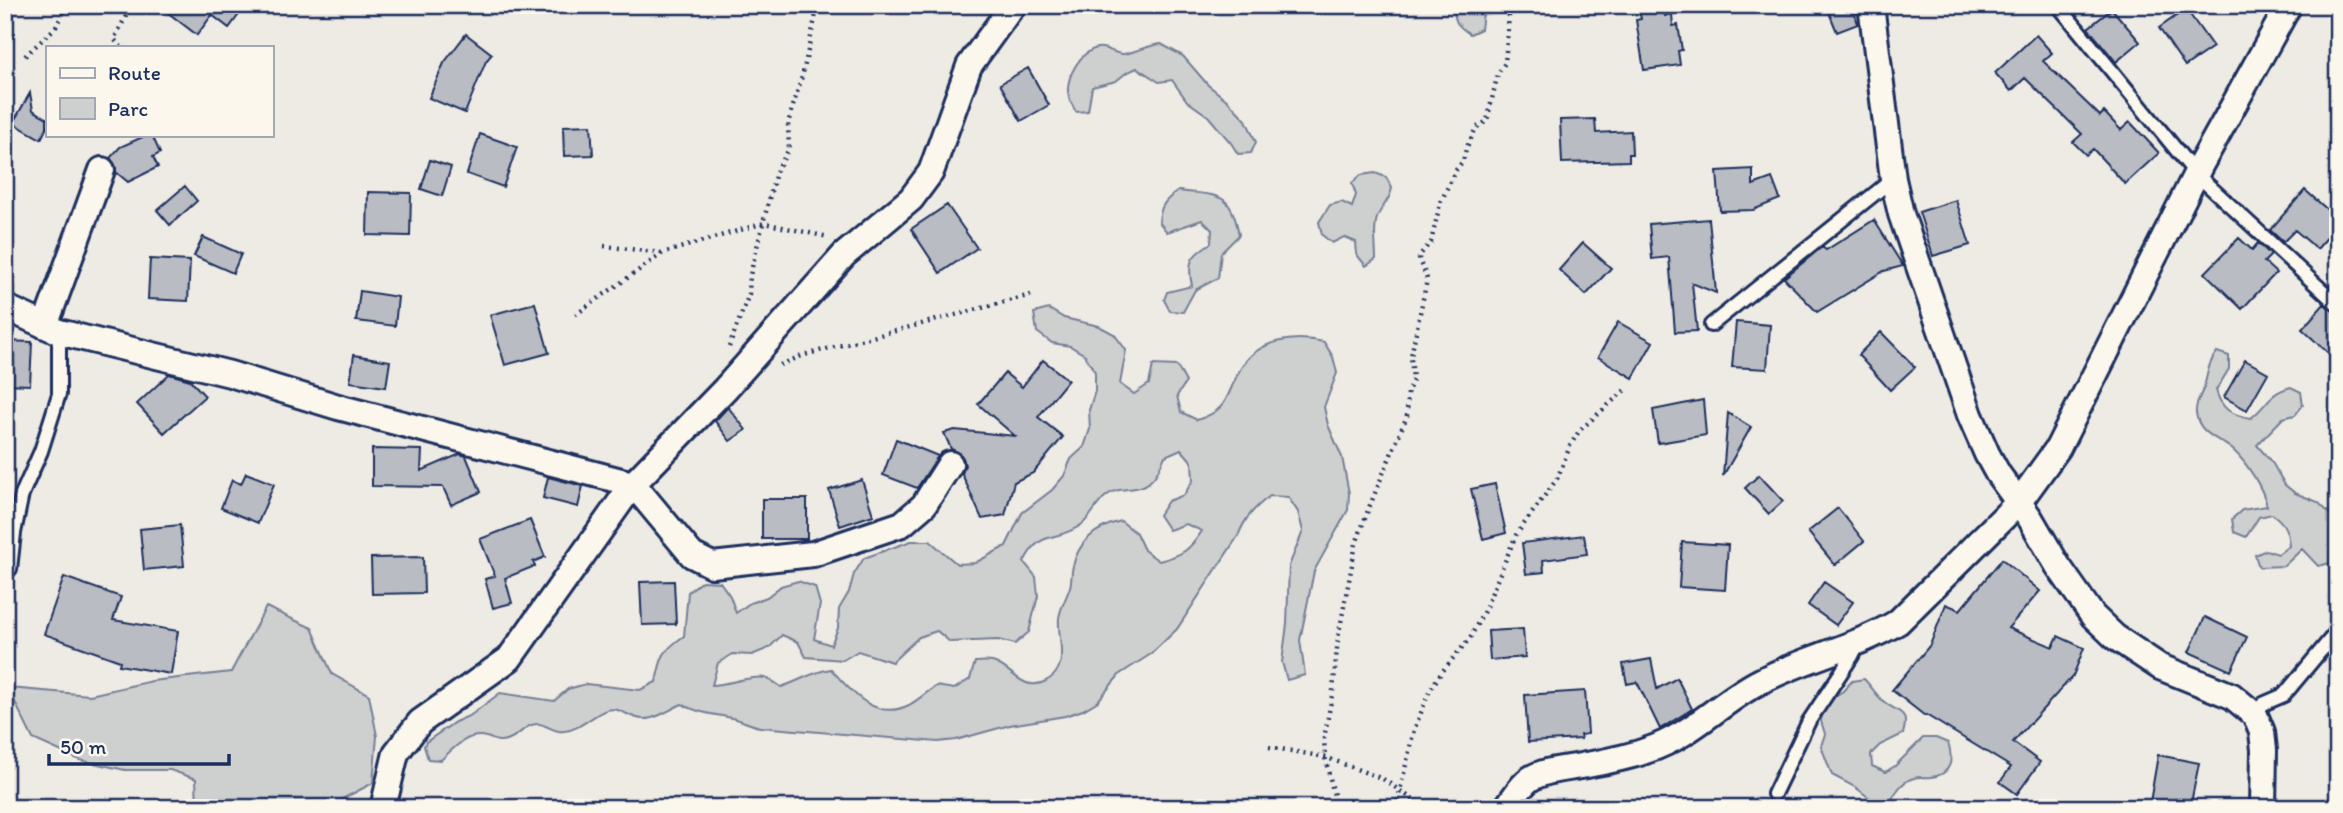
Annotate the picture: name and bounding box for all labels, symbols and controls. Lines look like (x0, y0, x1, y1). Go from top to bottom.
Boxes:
legend (46, 46, 273, 136)
text: Route (108, 60, 161, 85)
text: Parc (108, 96, 148, 121)
scale bar (49, 722, 229, 766)
text: 50 m (60, 734, 107, 759)

